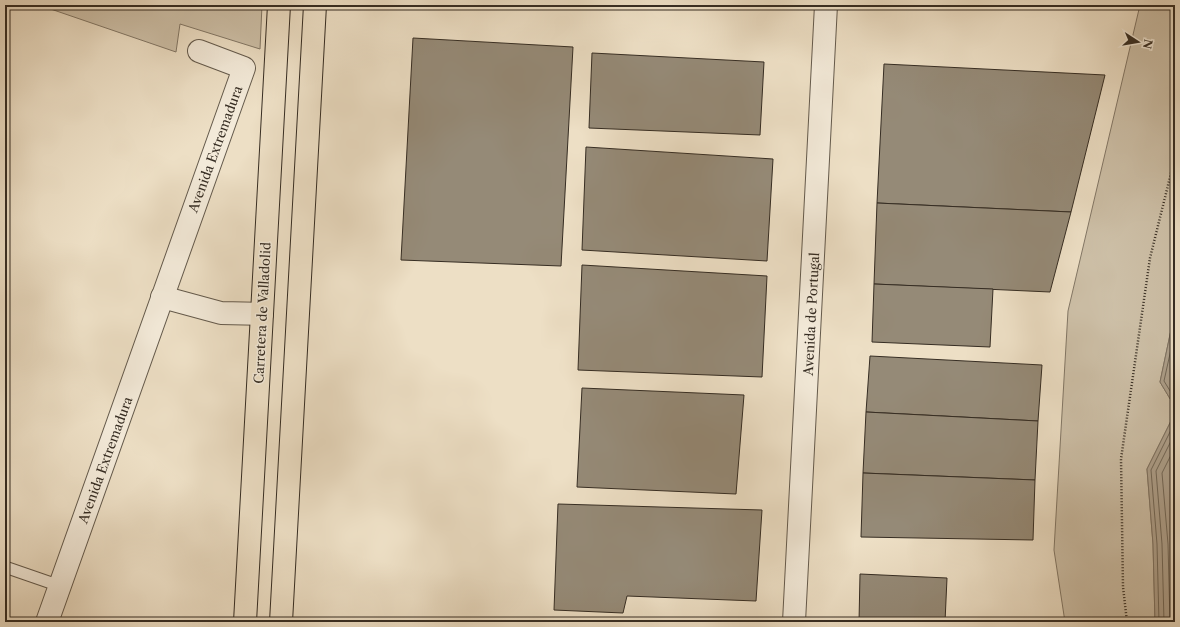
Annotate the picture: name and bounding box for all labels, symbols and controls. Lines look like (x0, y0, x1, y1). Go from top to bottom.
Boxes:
north arrow (1118, 22, 1158, 62)
text: N (1140, 38, 1156, 51)
street label: Avenida Extremadura (184, 83, 245, 216)
street label: Carretera de Valladolid (250, 242, 274, 384)
street label: Avenida de Portugal (800, 252, 822, 377)
street label: Avenida Extremadura (74, 394, 135, 527)

